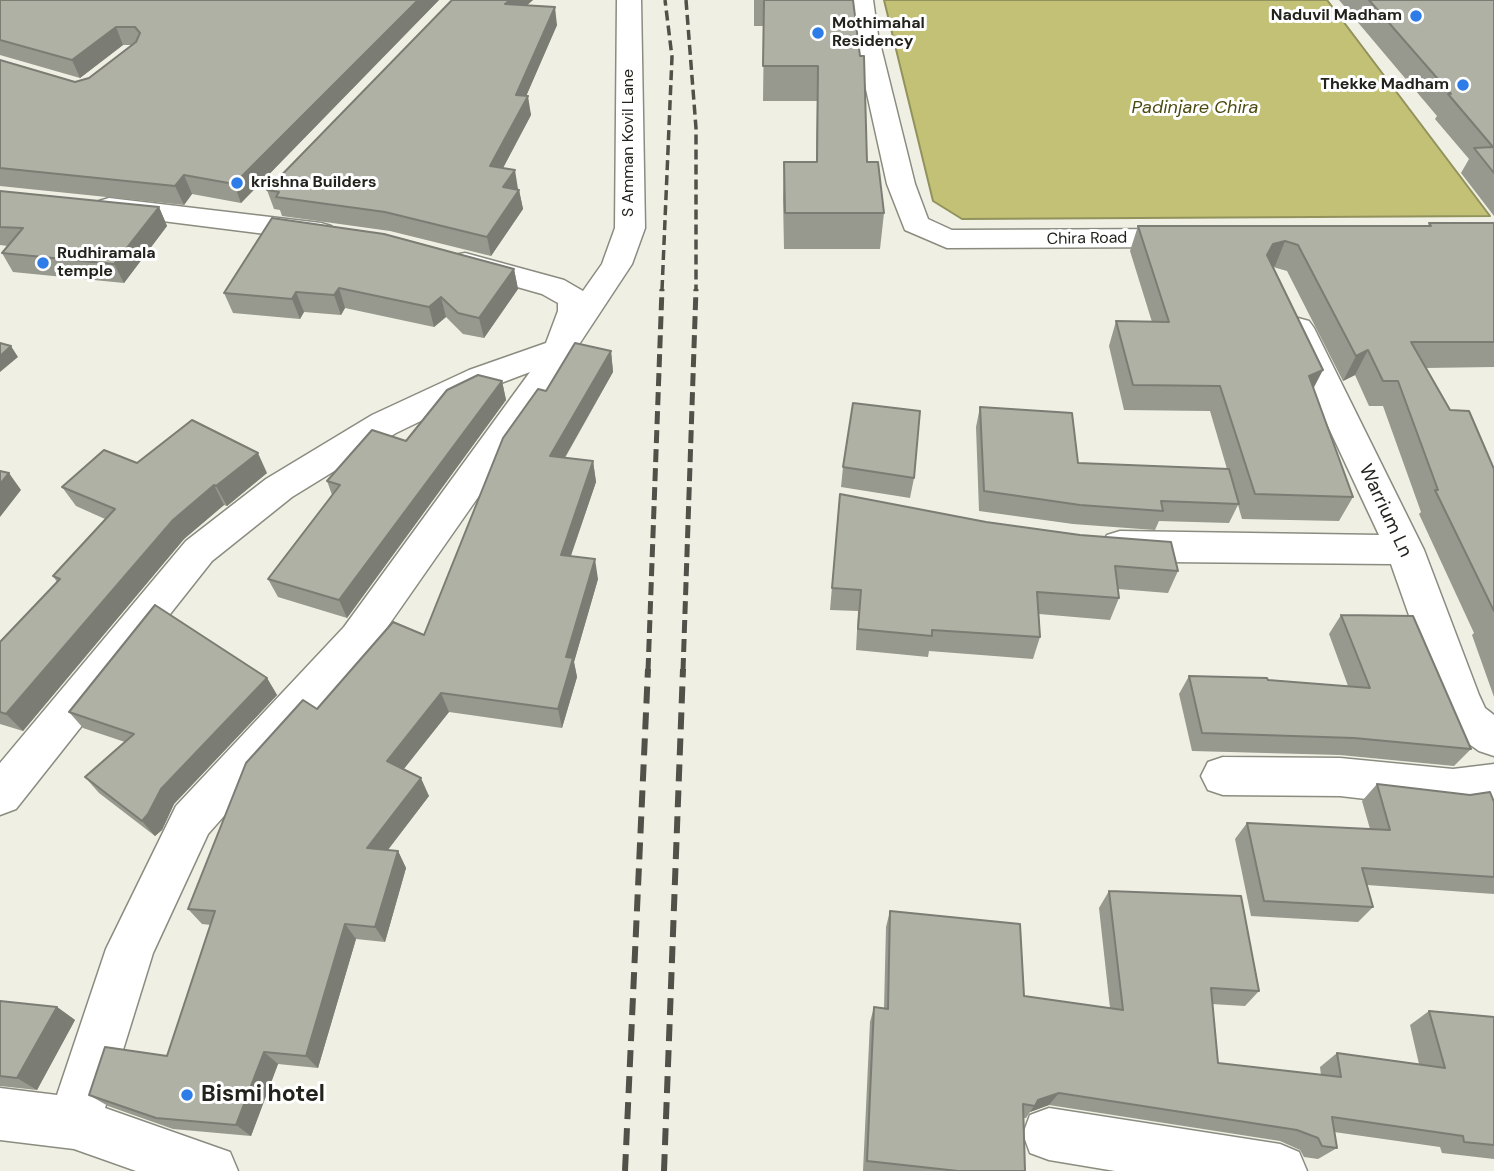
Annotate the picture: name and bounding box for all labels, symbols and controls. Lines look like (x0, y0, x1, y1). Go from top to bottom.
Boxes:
place label: Naduvil Madham (1271, 6, 1402, 26)
marker: Naduvil Madham (1408, 8, 1424, 24)
place label: Mothimahal Residency (832, 14, 925, 52)
marker: Mothimahal Residency (810, 25, 826, 41)
street label: S Amman Kovil Lane (619, 69, 639, 217)
place label: Thekke Madham (1320, 75, 1449, 95)
marker: Thekke Madham (1455, 77, 1471, 93)
water label: Padinjare Chira (1132, 97, 1258, 119)
place label: krishna Builders (251, 173, 376, 193)
marker: krishna Builders (229, 175, 245, 191)
street label: Chira Road (1047, 229, 1127, 249)
place label: Rudhiramala temple (57, 244, 156, 282)
marker: Rudhiramala temple (35, 255, 51, 271)
street label: Warrium Ln (1353, 461, 1417, 561)
place label: Bismi hotel (201, 1081, 325, 1109)
marker: Bismi hotel (179, 1087, 195, 1103)

